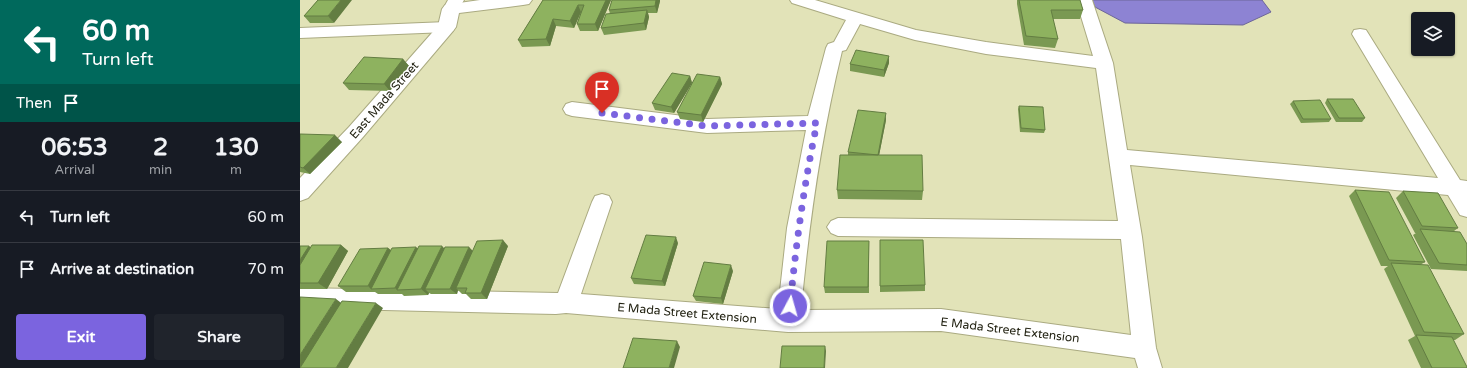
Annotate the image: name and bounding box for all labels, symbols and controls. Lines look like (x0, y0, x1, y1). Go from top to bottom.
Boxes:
map controls (1411, 12, 1455, 56)
button: layers (1411, 12, 1455, 56)
text: 60 m (82, 14, 150, 48)
icon: left (16, 16, 68, 68)
text: Turn left (82, 48, 154, 70)
street label: East Mada Street (347, 58, 422, 142)
pin (585, 72, 619, 113)
icon: arrive (591, 78, 613, 100)
icon: arrive (60, 92, 82, 114)
text: Then (16, 94, 52, 112)
text: 06:53 (41, 133, 108, 162)
text: 2 (153, 133, 168, 162)
text: 130 (213, 133, 259, 162)
text: Arrival (54, 162, 95, 178)
text: min (149, 162, 172, 178)
text: m (230, 162, 242, 178)
icon: left (16, 206, 38, 228)
text: Turn left (50, 208, 110, 226)
text: 60 m (247, 208, 284, 226)
icon: arrive (16, 258, 38, 280)
text: Arrive at destination (50, 260, 194, 278)
text: 70 m (247, 260, 284, 278)
position arrow (769, 285, 811, 327)
street label: E Mada Street Extension (617, 300, 757, 326)
button: Exit (16, 314, 146, 360)
button: Share (154, 314, 284, 360)
street label: E Mada Street Extension (940, 315, 1080, 345)

